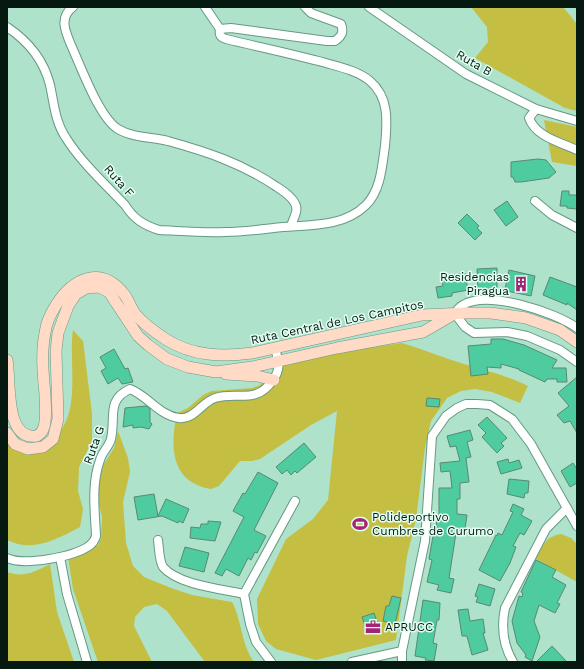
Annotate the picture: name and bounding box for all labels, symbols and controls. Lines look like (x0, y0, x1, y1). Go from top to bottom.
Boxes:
street label: Ruta B (454, 47, 494, 79)
street label: Ruta F (101, 162, 137, 200)
place label: Residencias Piragua (440, 270, 509, 298)
building icon: Residencias Piragua (512, 275, 530, 293)
street label: Ruta Central de Los Campitos (249, 297, 425, 347)
street label: Ruta G (81, 424, 107, 466)
place label: Polideportivo Cumbres de Curumo (372, 510, 494, 538)
sports icon: Polideportivo Cumbres de Curumo (351, 515, 369, 533)
office icon: APRUCC (364, 618, 382, 636)
place label: APRUCC (385, 620, 433, 634)

